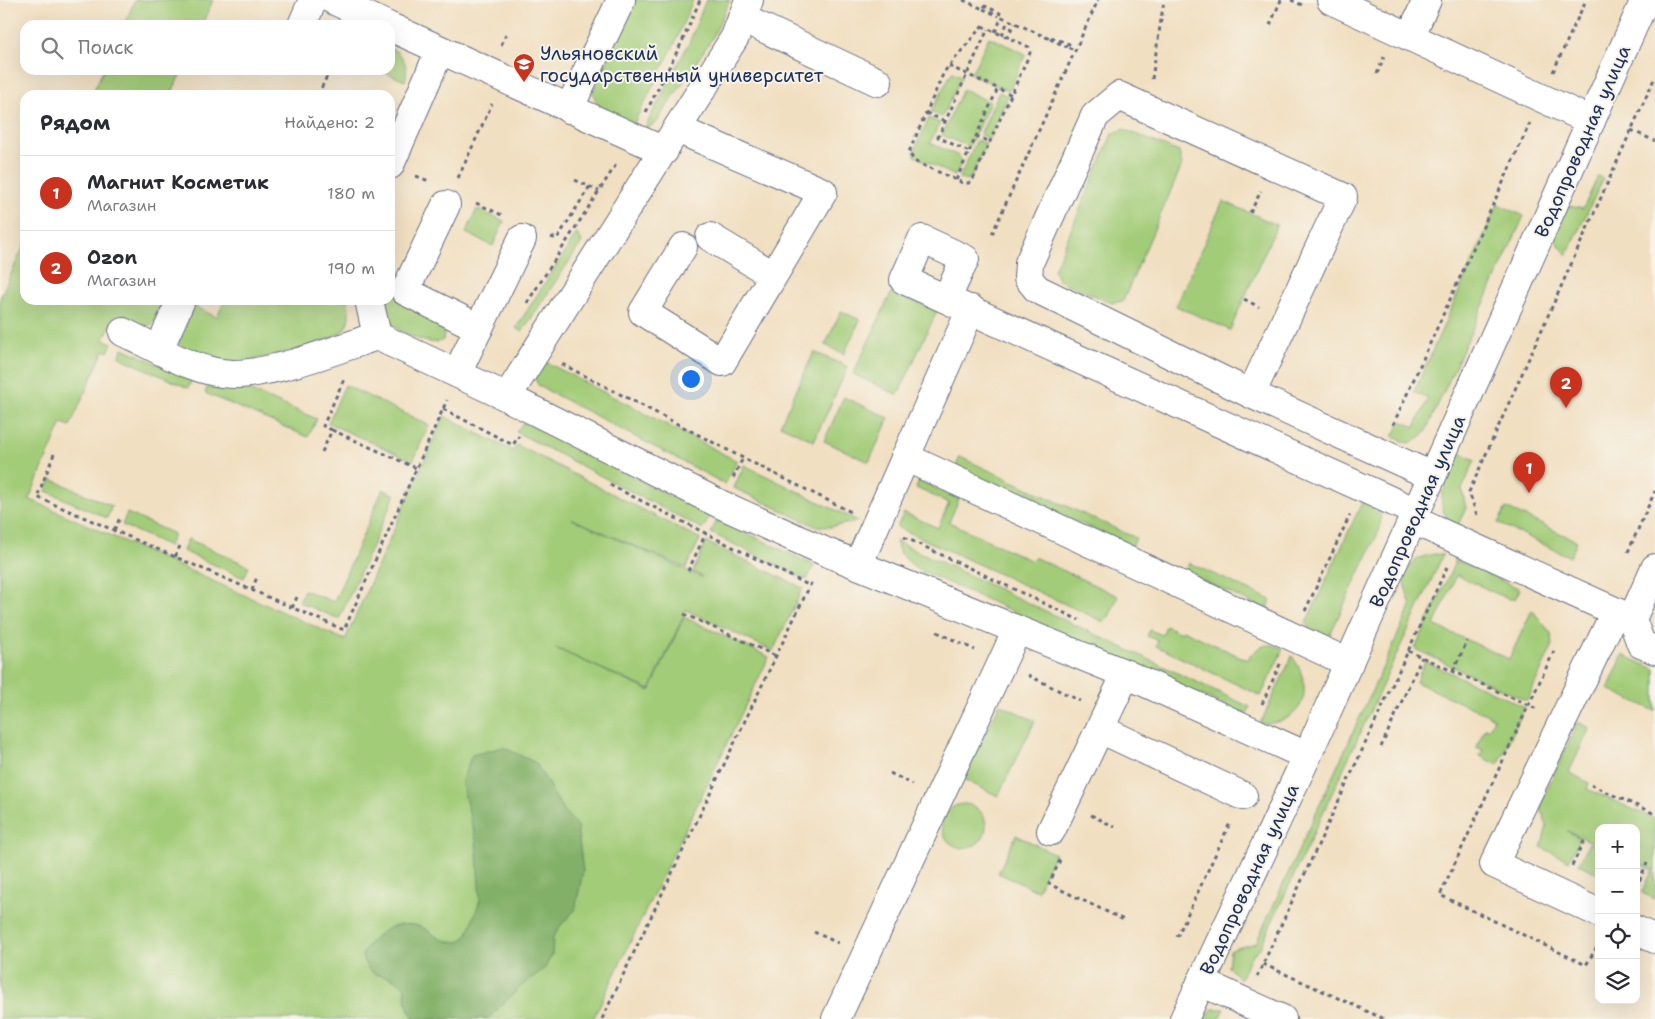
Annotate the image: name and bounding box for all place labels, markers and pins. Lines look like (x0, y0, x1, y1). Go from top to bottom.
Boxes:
place label: Ульяновский государственный университет (540, 41, 824, 88)
school or university icon: Ульяновский государственный университет (512, 52, 536, 83)
pin: 2 (1550, 367, 1582, 408)
pin: 1 (1513, 452, 1545, 493)

